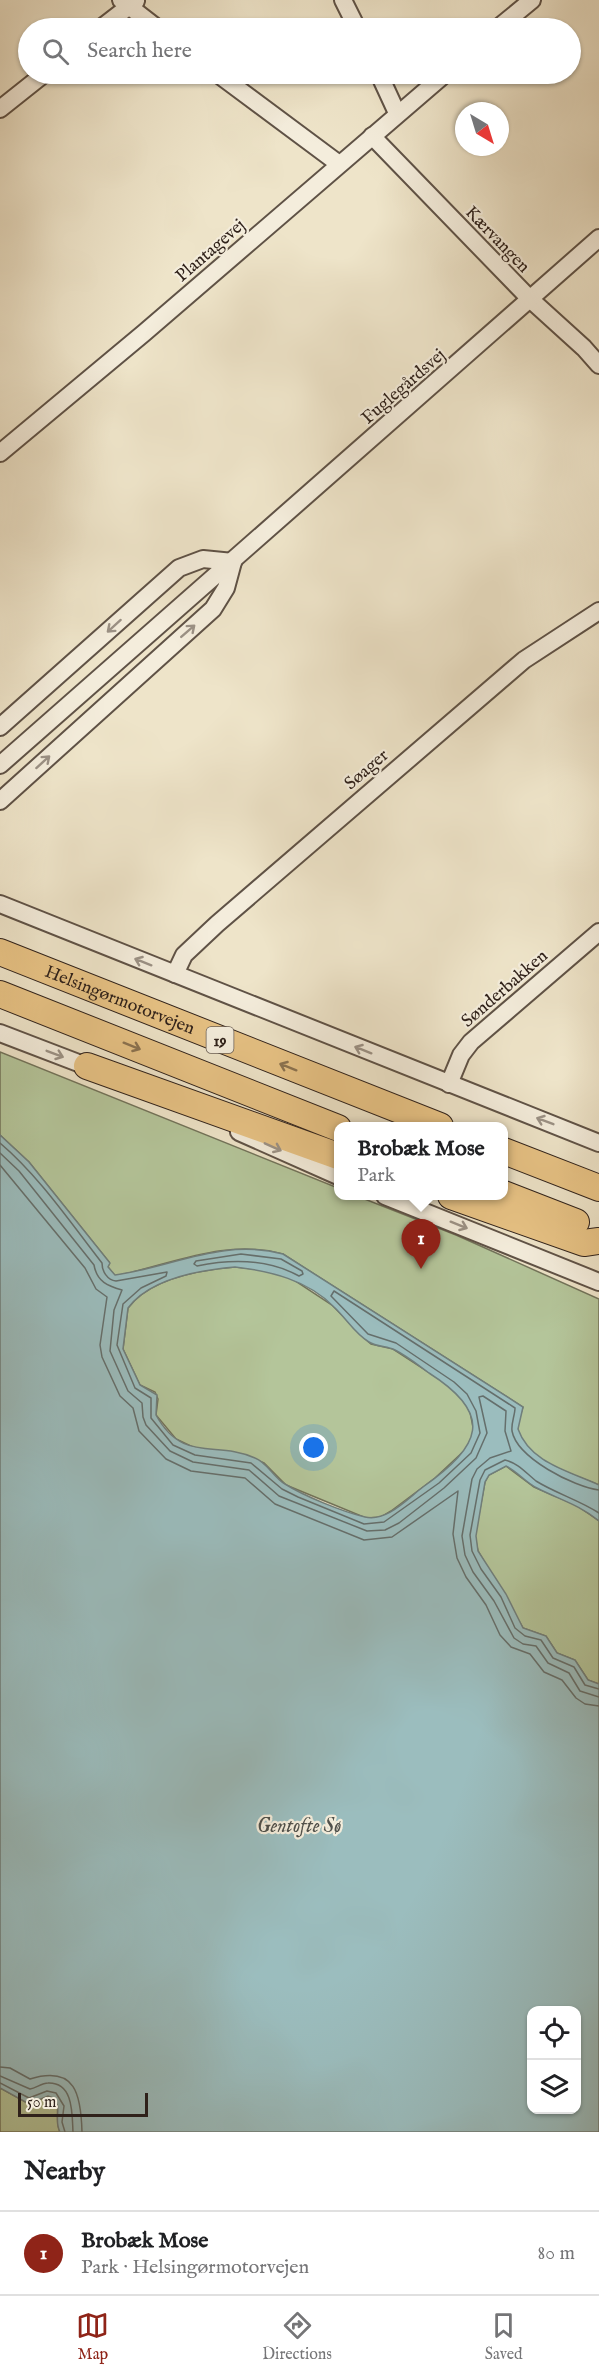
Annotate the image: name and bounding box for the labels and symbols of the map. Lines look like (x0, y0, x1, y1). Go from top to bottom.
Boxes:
north arrow (455, 102, 509, 156)
street label: Kærvangen (459, 202, 535, 279)
street label: Plantagevej (171, 215, 251, 288)
street label: Fuglegårdsvej (357, 344, 451, 430)
one-way arrow (107, 619, 122, 633)
one-way arrow (180, 624, 195, 638)
street label: Søager (340, 744, 394, 796)
one-way arrow (36, 755, 51, 769)
street label: Sønderbakken (457, 945, 553, 1033)
one-way arrow (134, 956, 153, 967)
street label: Helsingørmotorvejen (41, 961, 198, 1041)
road number: 19 (206, 1027, 234, 1053)
one-way arrow (123, 1041, 141, 1052)
one-way arrow (354, 1044, 373, 1055)
one-way arrow (45, 1049, 64, 1060)
one-way arrow (279, 1061, 297, 1072)
one-way arrow (536, 1115, 554, 1126)
one-way arrow (263, 1142, 281, 1153)
pin: 1 (402, 1220, 440, 1269)
one-way arrow (449, 1220, 468, 1231)
your location (299, 1433, 328, 1462)
water label: Gentofte Sø (257, 1814, 341, 1839)
scale bar (18, 2090, 148, 2118)

